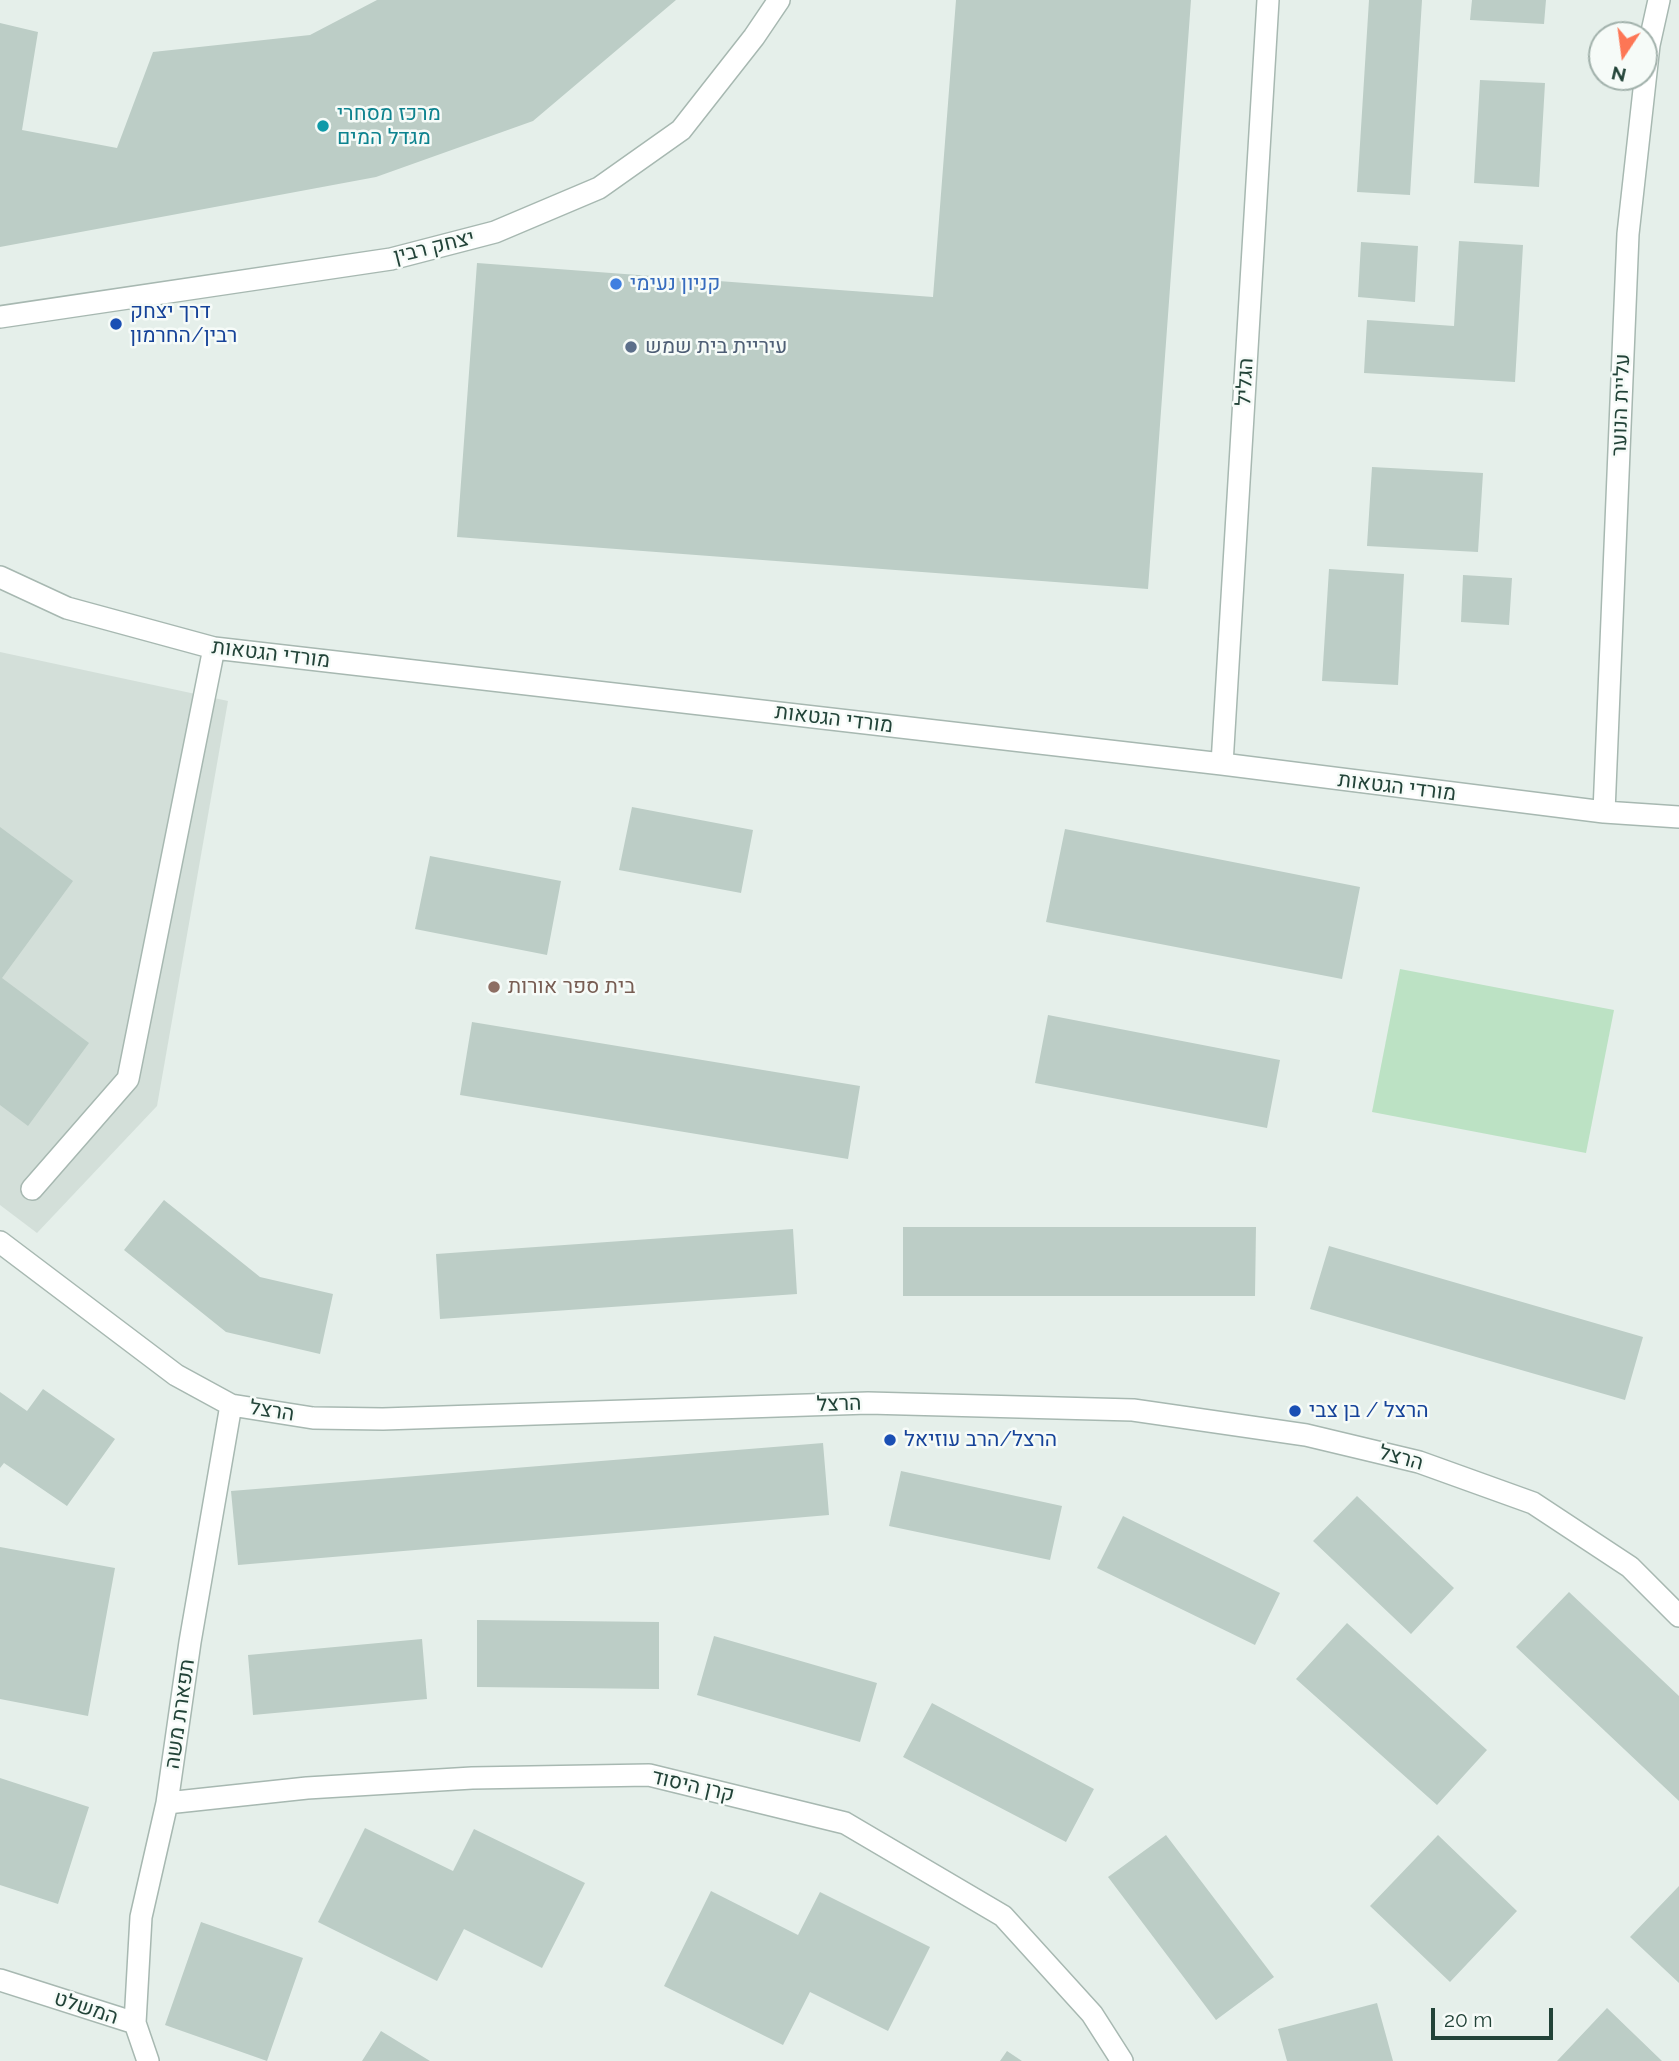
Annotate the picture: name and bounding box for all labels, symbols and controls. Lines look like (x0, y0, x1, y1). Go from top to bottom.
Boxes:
north arrow (1588, 21, 1658, 91)
text: N (1609, 62, 1628, 87)
place label: מרכז מסחרי מגדל המים (337, 101, 441, 151)
marker: מרכז מסחרי מגדל המים (315, 118, 331, 134)
street label: יצחק רבין (391, 225, 477, 269)
place label: קניון נעימי (630, 271, 720, 297)
marker: קניון נעימי (608, 276, 624, 292)
place label: דרך יצחק רבין/החרמון (130, 299, 237, 349)
marker: דרך יצחק רבין/החרמון (108, 316, 124, 332)
place label: עיריית בית שמש (645, 334, 787, 360)
marker: עיריית בית שמש (623, 339, 639, 355)
street label: עליית הנוער (1607, 353, 1635, 457)
street label: הגליל (1231, 357, 1259, 407)
street label: מורדי הגטאות (211, 634, 331, 674)
street label: מורדי הגטאות (774, 699, 894, 739)
street label: מורדי הגטאות (1337, 767, 1457, 807)
place label: בית ספר אורות (508, 974, 635, 1000)
marker: בית ספר אורות (486, 979, 502, 995)
street label: הרצל (816, 1391, 862, 1417)
street label: הרצל (248, 1395, 296, 1427)
place label: הרצל / בן צבי (1309, 1398, 1429, 1424)
marker: הרצל / בן צבי (1287, 1403, 1303, 1419)
place label: הרצל/הרב עוזיאל (904, 1427, 1057, 1453)
marker: הרצל/הרב עוזיאל (882, 1432, 898, 1448)
street label: הרצל (1376, 1440, 1426, 1476)
street label: תפארת משה (160, 1657, 200, 1771)
street label: קרן היסוד (649, 1764, 737, 1808)
street label: המשלט (51, 1986, 121, 2030)
scale bar (1434, 1994, 1556, 2038)
text: 20 m (1444, 2007, 1492, 2032)

